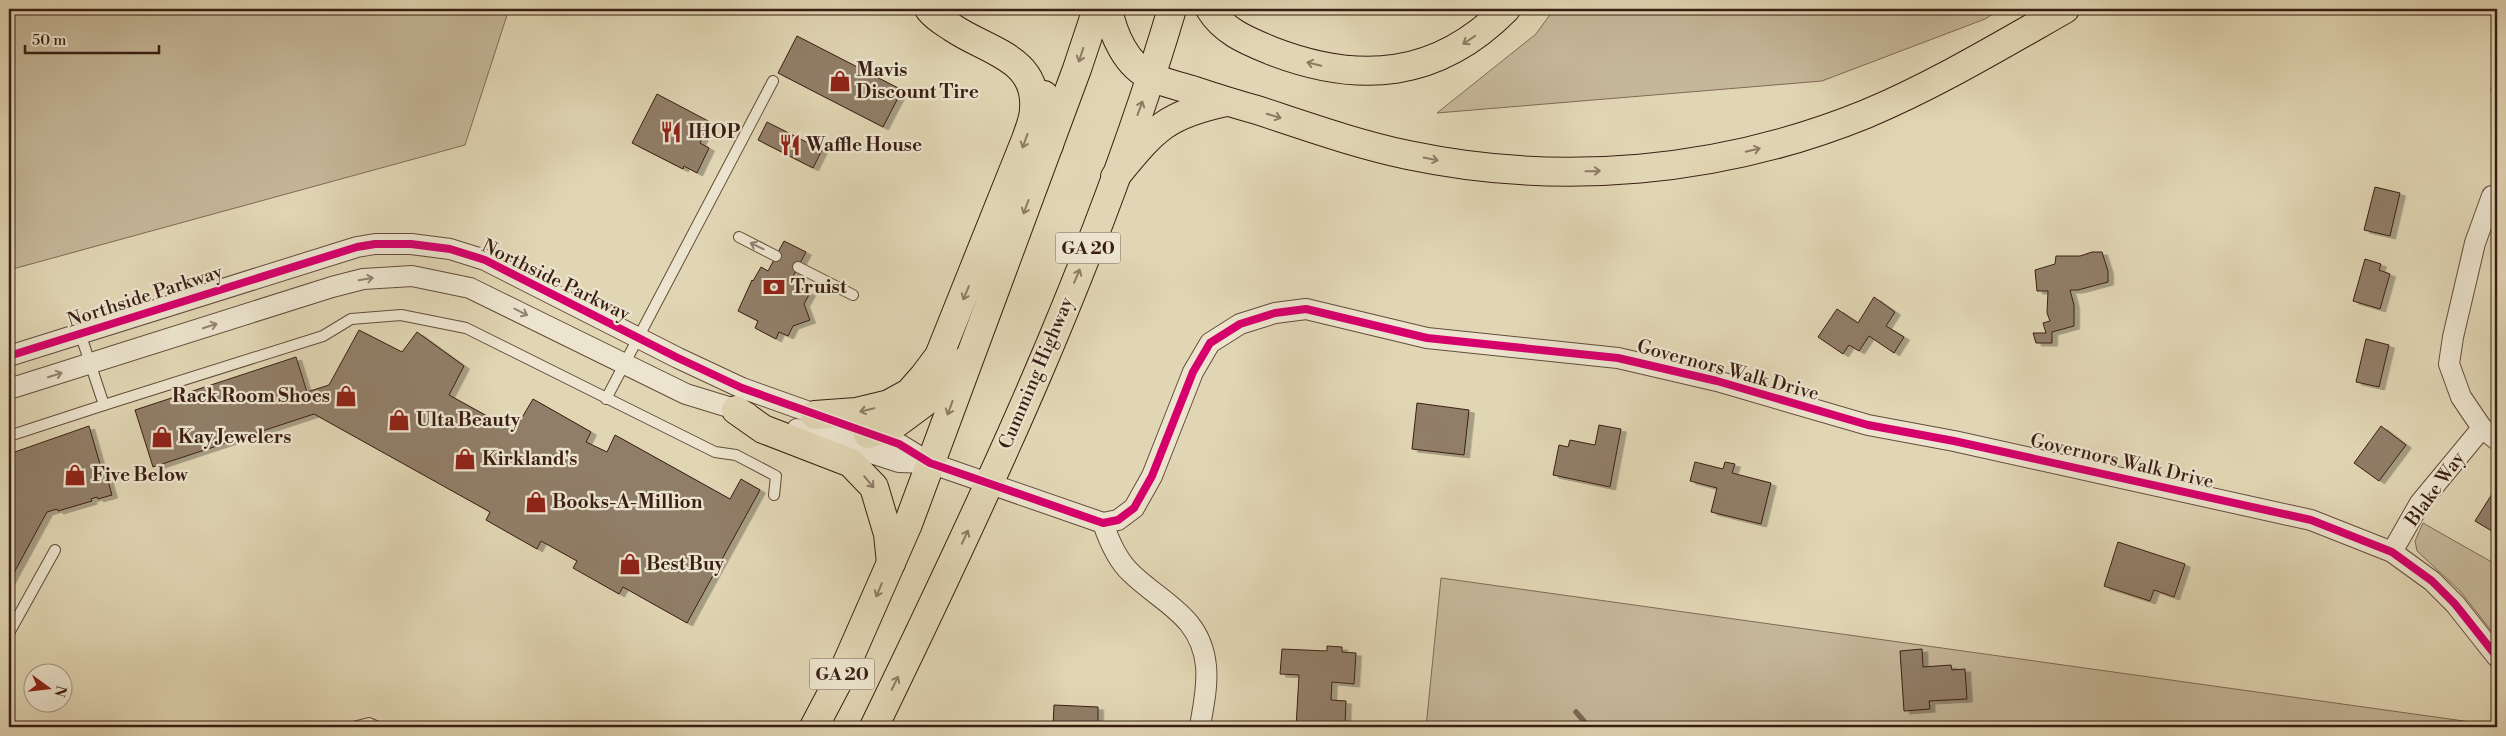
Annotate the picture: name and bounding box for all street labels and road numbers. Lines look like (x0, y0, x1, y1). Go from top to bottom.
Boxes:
road number: GA 20 (1056, 232, 1120, 264)
street label: Northside Parkway (478, 234, 635, 327)
street label: Northside Parkway (64, 259, 226, 332)
street label: Cumming Highway (993, 293, 1079, 453)
street label: Governors Walk Drive (1634, 334, 1822, 406)
street label: Governors Walk Drive (2028, 428, 2216, 494)
street label: Blake Way (2399, 446, 2471, 532)
road number: GA 20 (810, 659, 874, 690)

